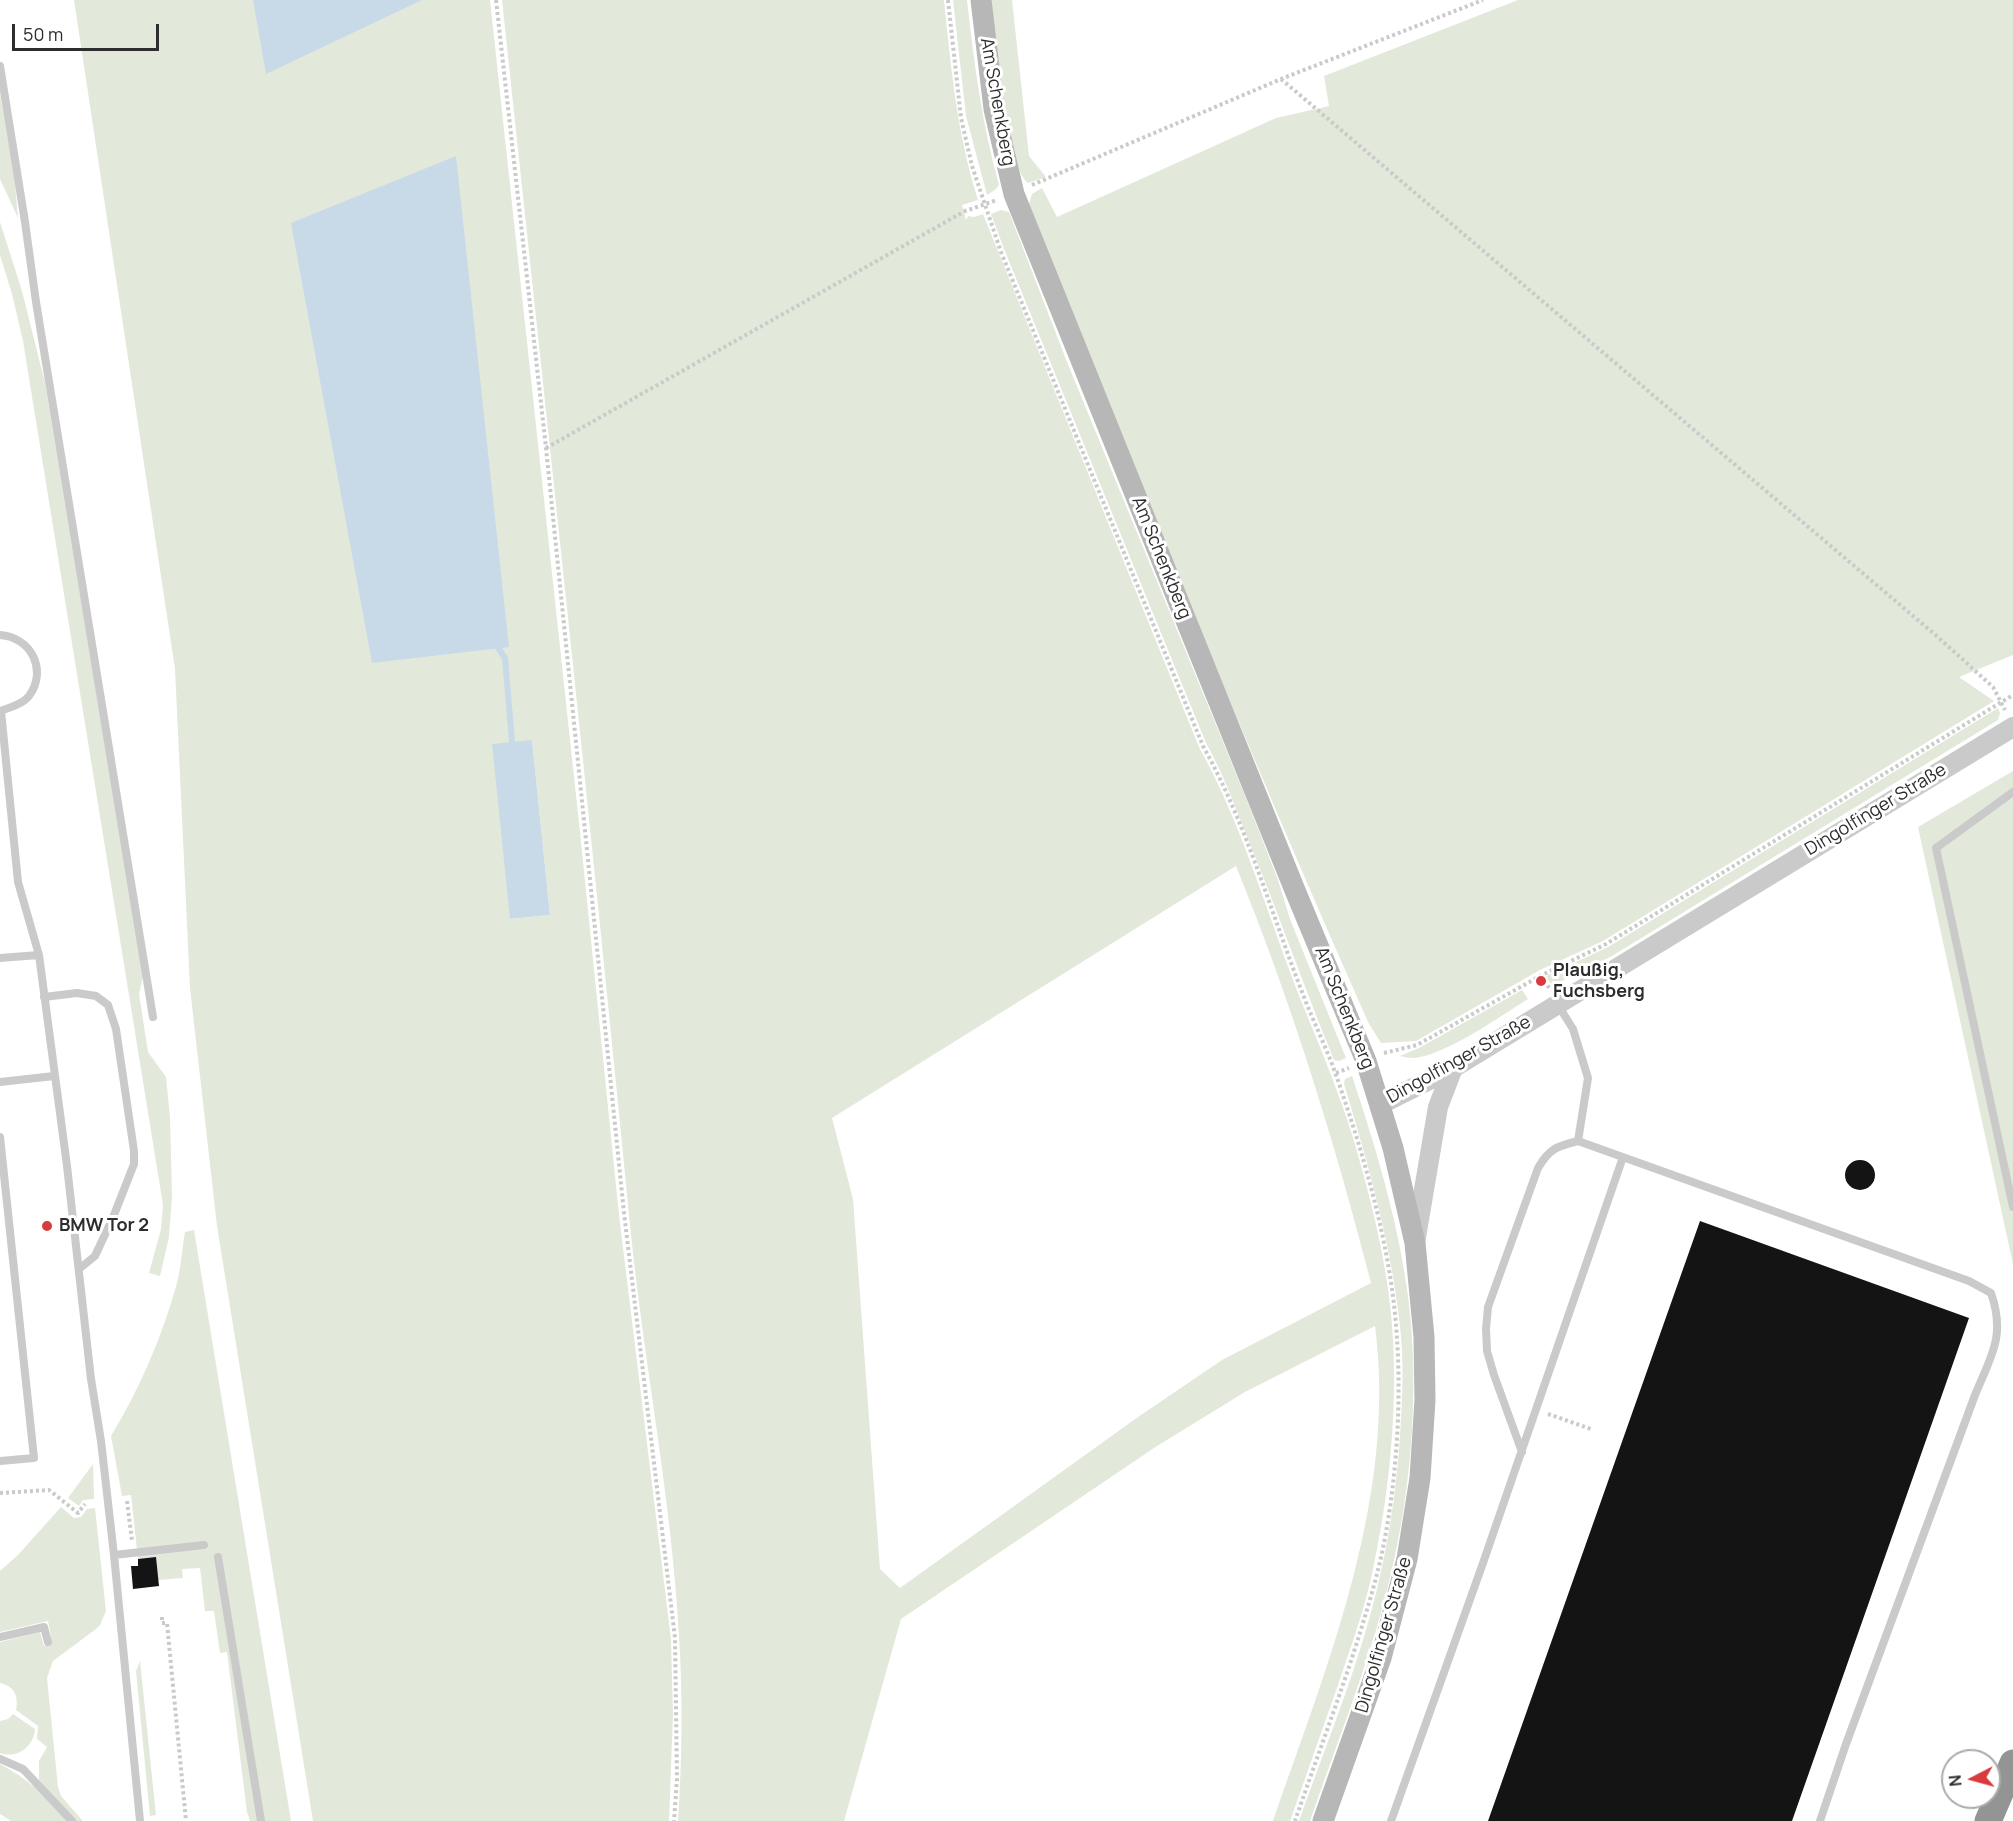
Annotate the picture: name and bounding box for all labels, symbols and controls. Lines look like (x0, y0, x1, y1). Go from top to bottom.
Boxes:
scale bar (15, 12, 162, 50)
text: 50 m (23, 22, 63, 46)
street label: Am Schenkberg (975, 36, 1019, 168)
street label: Am Schenkberg (1127, 494, 1195, 622)
street label: Dingolfinger Straße (1801, 759, 1951, 861)
street label: Am Schenkberg (1310, 944, 1378, 1072)
place label: Plaußig, Fuchsberg (1553, 960, 1645, 1002)
marker: Plaußig, Fuchsberg (1534, 974, 1548, 988)
street label: Dingolfinger Straße (1383, 1012, 1535, 1108)
place label: BMW Tor 2 (59, 1215, 149, 1237)
marker: BMW Tor 2 (40, 1219, 54, 1233)
street label: Dingolfinger Straße (1351, 1555, 1417, 1715)
north arrow (1941, 1749, 2001, 1809)
text: N (1944, 1774, 1967, 1788)

